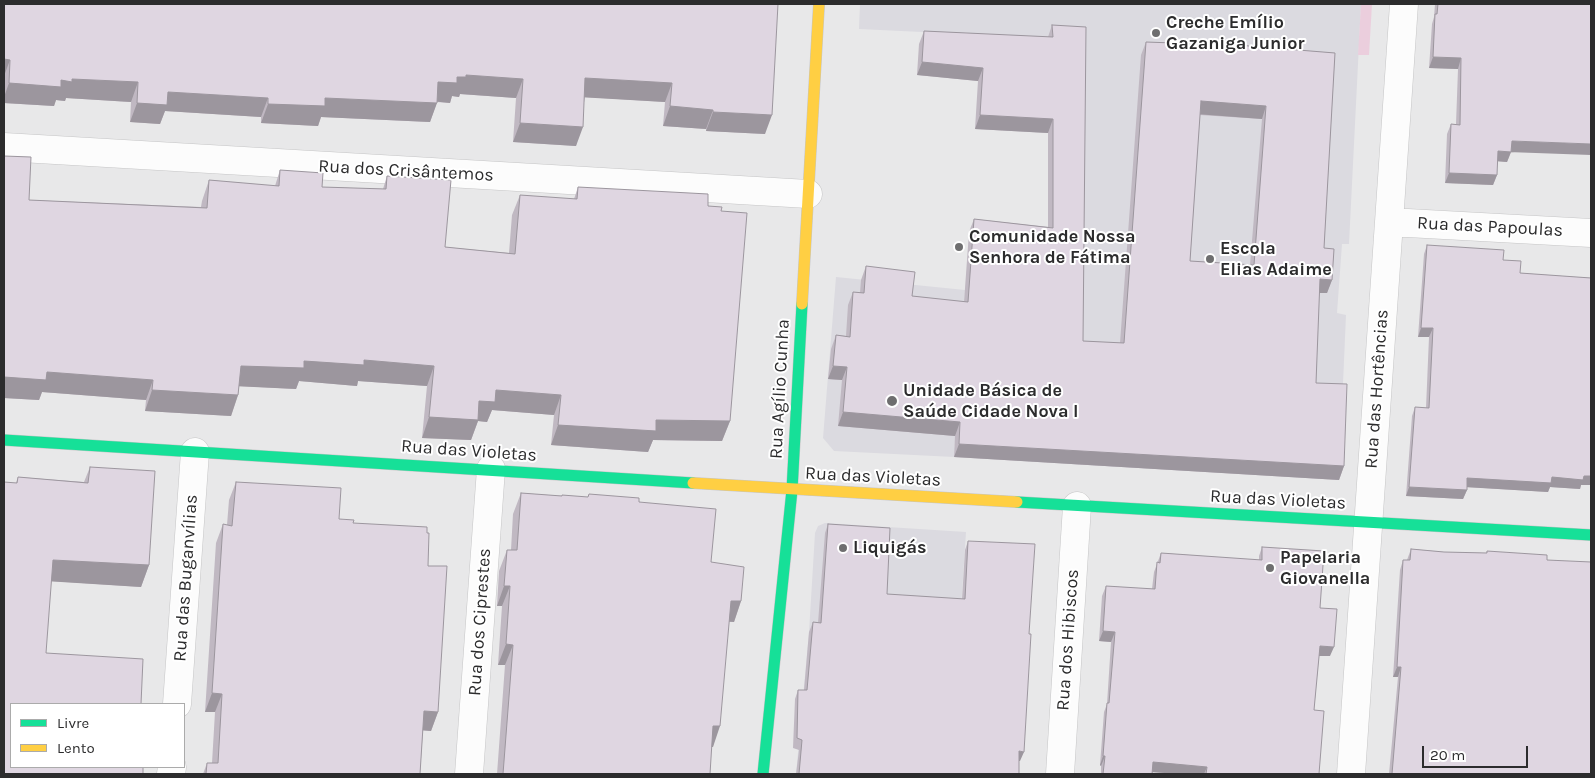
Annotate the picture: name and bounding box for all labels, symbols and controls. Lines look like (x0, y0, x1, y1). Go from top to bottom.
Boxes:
place label: Creche Emílio Gazaniga Junior (1166, 12, 1304, 54)
marker: Creche Emílio Gazaniga Junior (1150, 27, 1162, 39)
street label: Rua dos Crisântemos (318, 156, 494, 186)
street label: Rua das Papoulas (1417, 212, 1563, 242)
place label: Comunidade Nossa Senhora de Fátima (969, 226, 1135, 268)
place label: Escola Elias Adaime (1220, 238, 1332, 280)
marker: Comunidade Nossa Senhora de Fátima (953, 241, 965, 253)
marker: Escola Elias Adaime (1204, 253, 1216, 265)
street label: Rua das Hortências (1361, 309, 1393, 469)
street label: Rua Agílio Cunha (766, 319, 794, 459)
place label: Unidade Básica de Saúde Cidade Nova I (903, 380, 1078, 422)
marker: Unidade Básica de Saúde Cidade Nova I (885, 394, 899, 408)
street label: Rua das Violetas (400, 435, 538, 467)
street label: Rua das Violetas (804, 463, 942, 491)
street label: Rua das Violetas (1209, 486, 1347, 514)
street label: Rua das Buganvílias (169, 494, 203, 662)
place label: Liquigás (853, 537, 926, 559)
marker: Liquigás (837, 542, 849, 554)
street label: Rua dos Ciprestes (464, 547, 496, 697)
place label: Papelaria Giovanella (1280, 547, 1370, 590)
marker: Papelaria Giovanella (1264, 562, 1276, 574)
street label: Rua dos Hibiscos (1052, 569, 1084, 711)
legend (10, 703, 185, 768)
text: Livre (57, 714, 89, 732)
scale bar (1425, 736, 1531, 768)
text: Lento (57, 739, 95, 757)
text: 20 m (1430, 746, 1465, 764)

